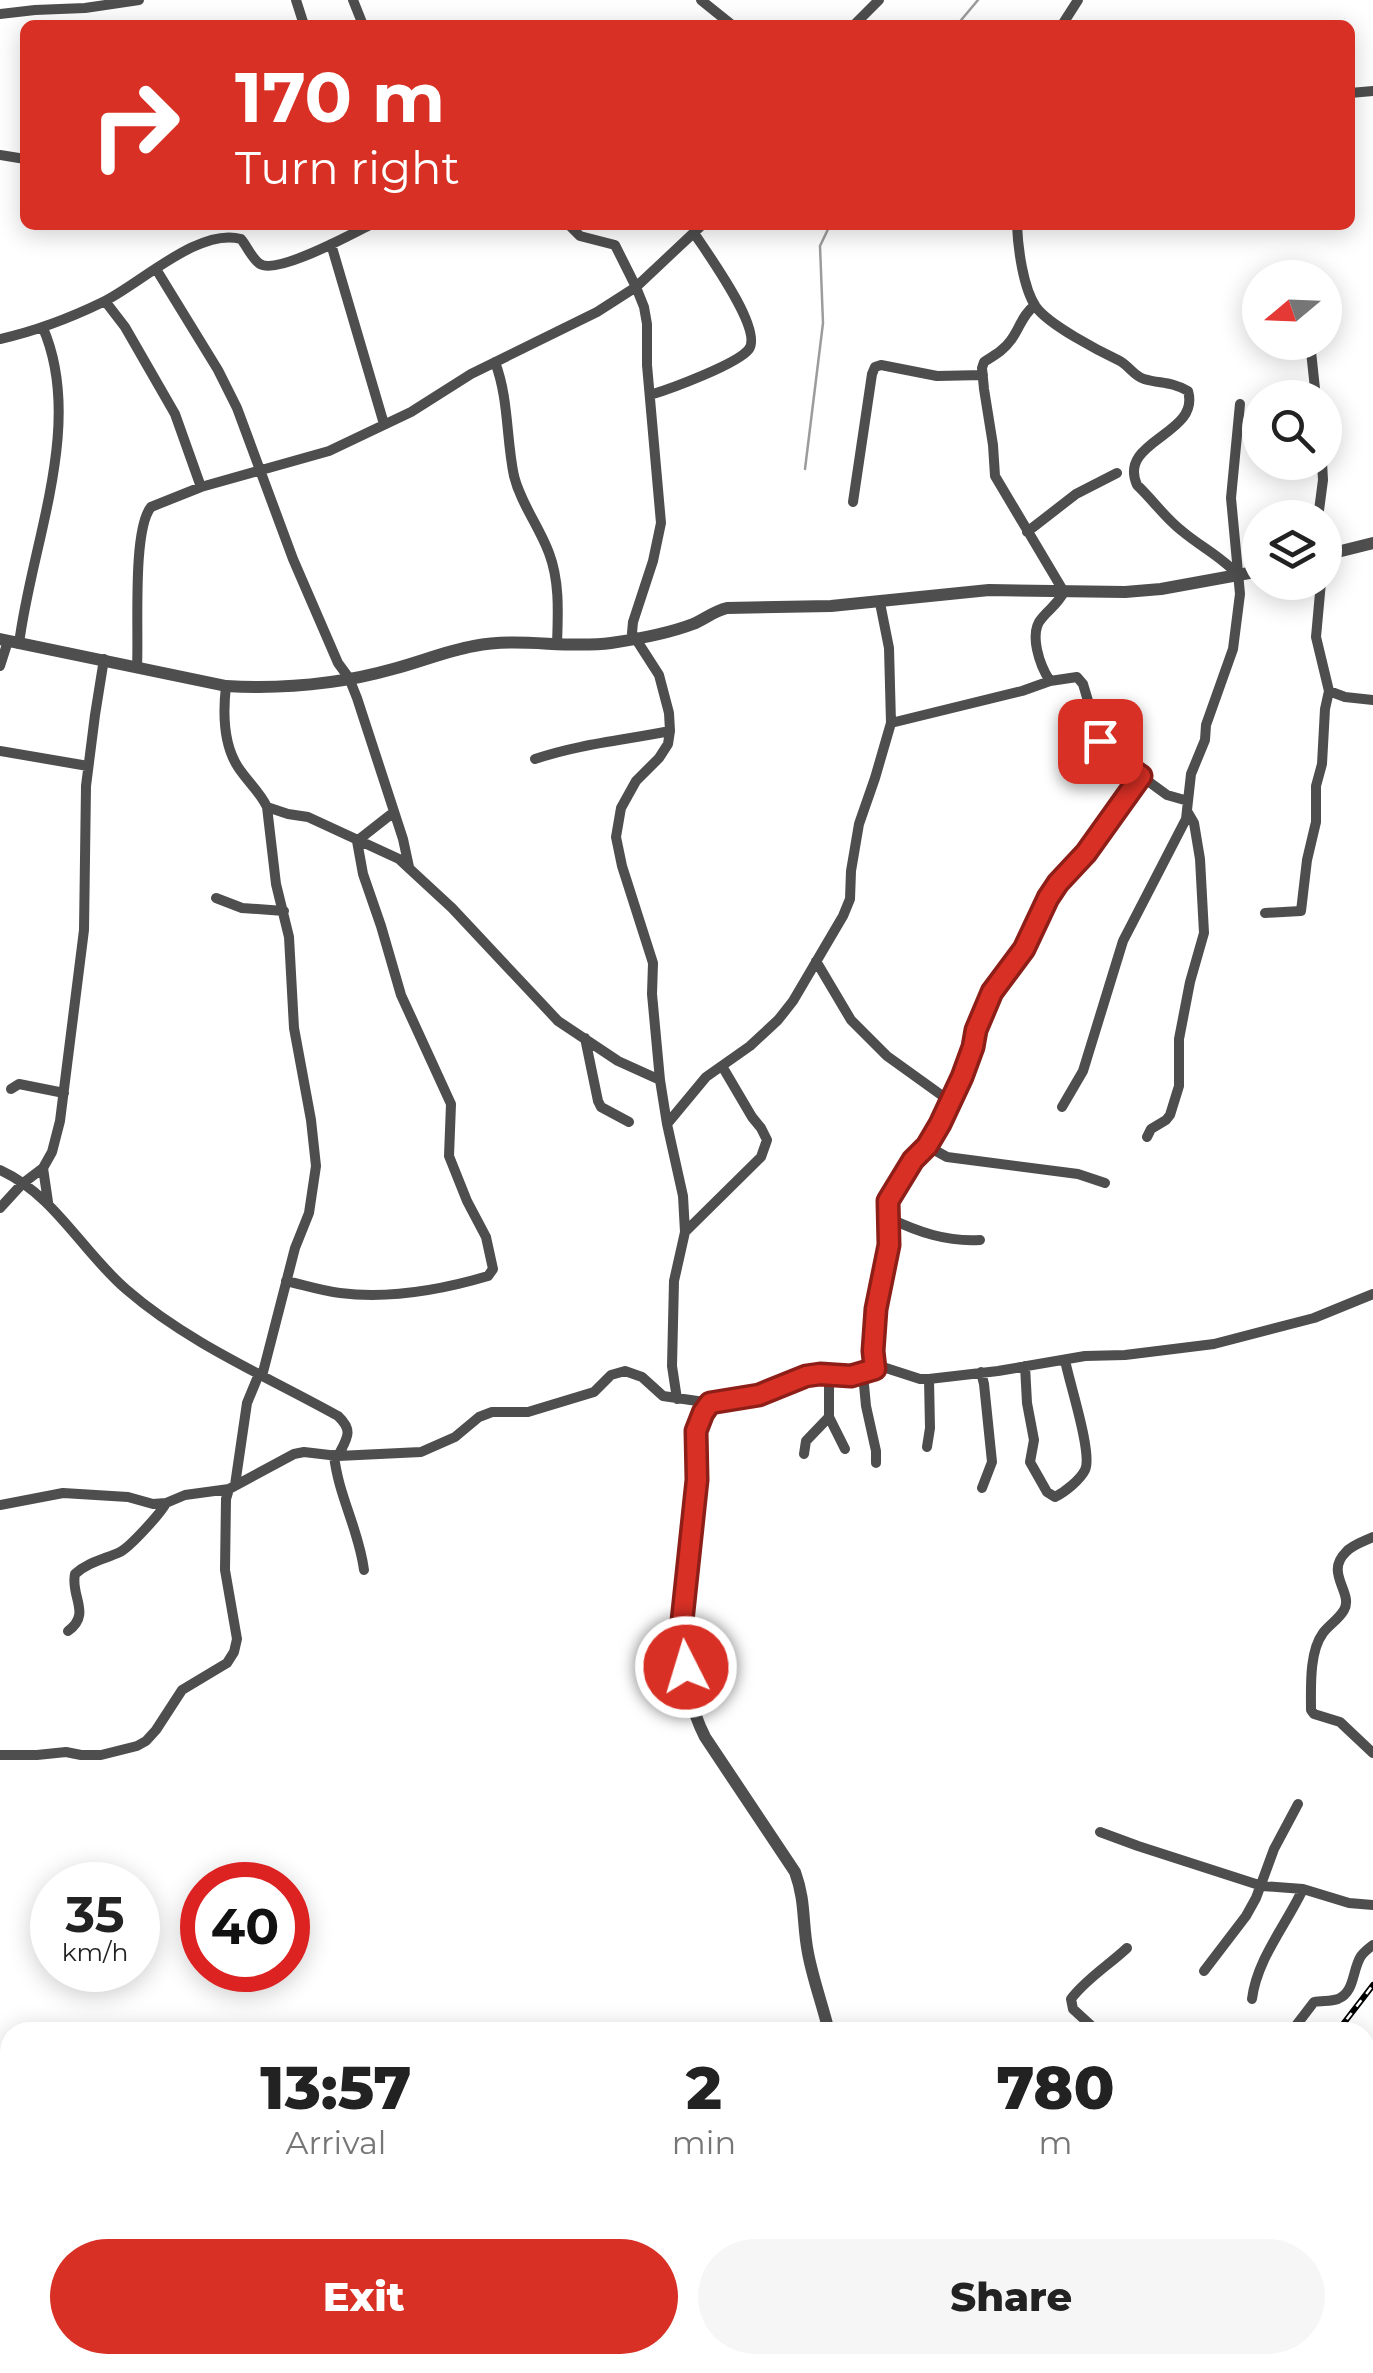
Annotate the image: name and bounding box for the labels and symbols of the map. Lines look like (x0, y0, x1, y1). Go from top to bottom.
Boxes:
north arrow (1242, 260, 1342, 360)
pin (1058, 699, 1143, 784)
position arrow (634, 1615, 738, 1719)
speed limit sign: 40 (180, 1862, 310, 1992)

